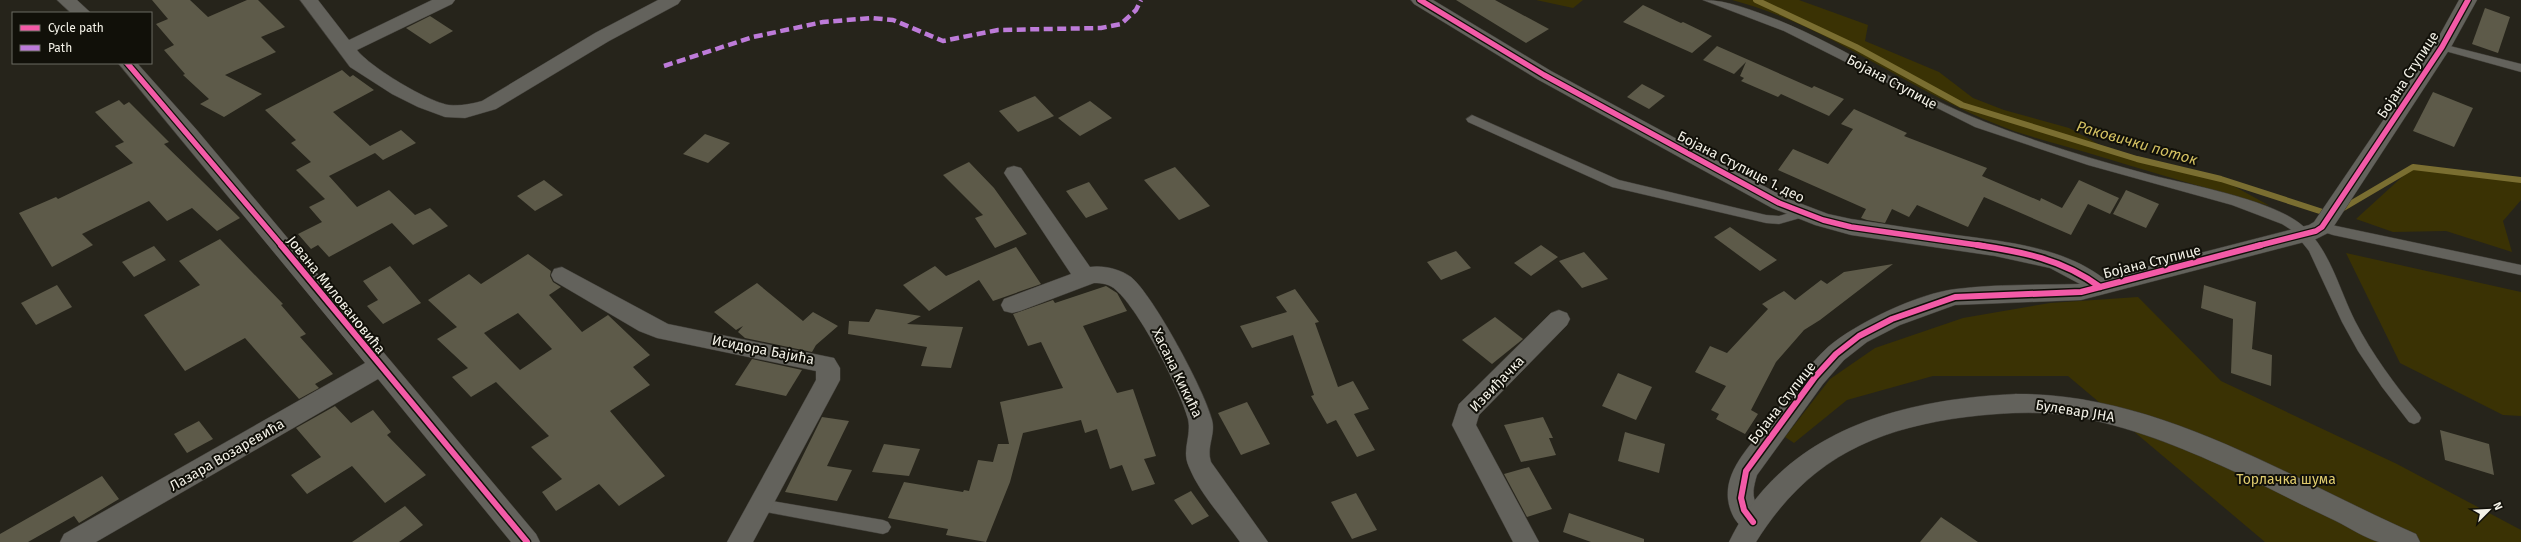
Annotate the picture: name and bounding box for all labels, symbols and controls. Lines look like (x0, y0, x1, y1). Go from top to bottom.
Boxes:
legend (12, 12, 152, 64)
text: Cycle path (48, 21, 104, 35)
street label: Бојана Ступице (2374, 28, 2442, 122)
text: Path (48, 41, 72, 55)
street label: Бојана Ступице (1844, 51, 1940, 113)
water label: Раковички поток (2074, 117, 2200, 169)
street label: Бојана Ступице 1. део (1675, 128, 1807, 206)
street label: Јована Миловановића (283, 233, 389, 357)
street label: Бојана Ступице (2101, 242, 2203, 282)
street label: Хасана Кикића (1148, 326, 1206, 420)
street label: Исидора Бајића (710, 332, 816, 368)
street label: Извиђачка (1466, 353, 1528, 415)
street label: Бојана Ступице (1744, 358, 1820, 448)
street label: Булевар ЈНА (2034, 396, 2116, 426)
street label: Лазара Возаревића (167, 415, 287, 495)
park label: Торлачка шума (2236, 471, 2336, 488)
north arrow (2469, 490, 2509, 530)
text: N (2490, 500, 2505, 512)

